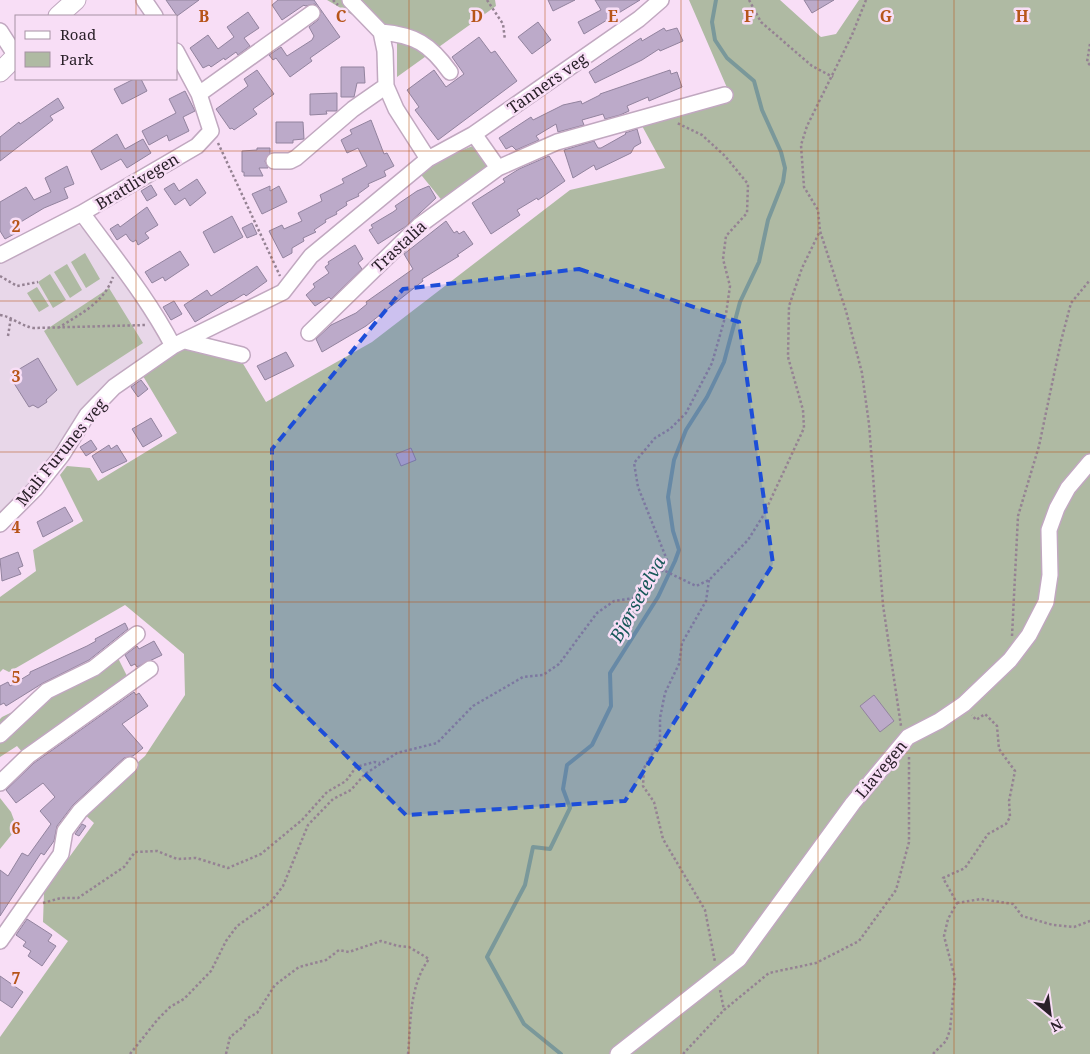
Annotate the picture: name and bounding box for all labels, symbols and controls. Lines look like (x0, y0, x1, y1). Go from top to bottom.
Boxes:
text: B (199, 5, 210, 27)
text: C (336, 5, 347, 27)
text: D (471, 5, 483, 27)
text: E (608, 5, 618, 27)
text: F (744, 5, 754, 27)
text: G (880, 5, 892, 27)
text: H (1015, 5, 1029, 27)
legend (15, 15, 178, 80)
text: Road (60, 24, 96, 44)
street label: Tanners veg (503, 47, 592, 119)
text: Park (60, 49, 94, 69)
street label: Brattlivegen (91, 148, 183, 214)
text: 2 (11, 215, 21, 237)
street label: Trastalia (367, 215, 431, 277)
text: 3 (11, 365, 21, 387)
street label: Mali Furunes veg (11, 393, 111, 510)
text: 4 (11, 516, 21, 538)
water label: Bjørsetelva (603, 552, 671, 647)
text: 5 (11, 666, 21, 688)
street label: Liavegen (850, 735, 912, 803)
text: 6 (11, 817, 21, 839)
text: 7 (11, 967, 21, 989)
north arrow (1025, 989, 1075, 1039)
text: N (1047, 1015, 1066, 1037)

